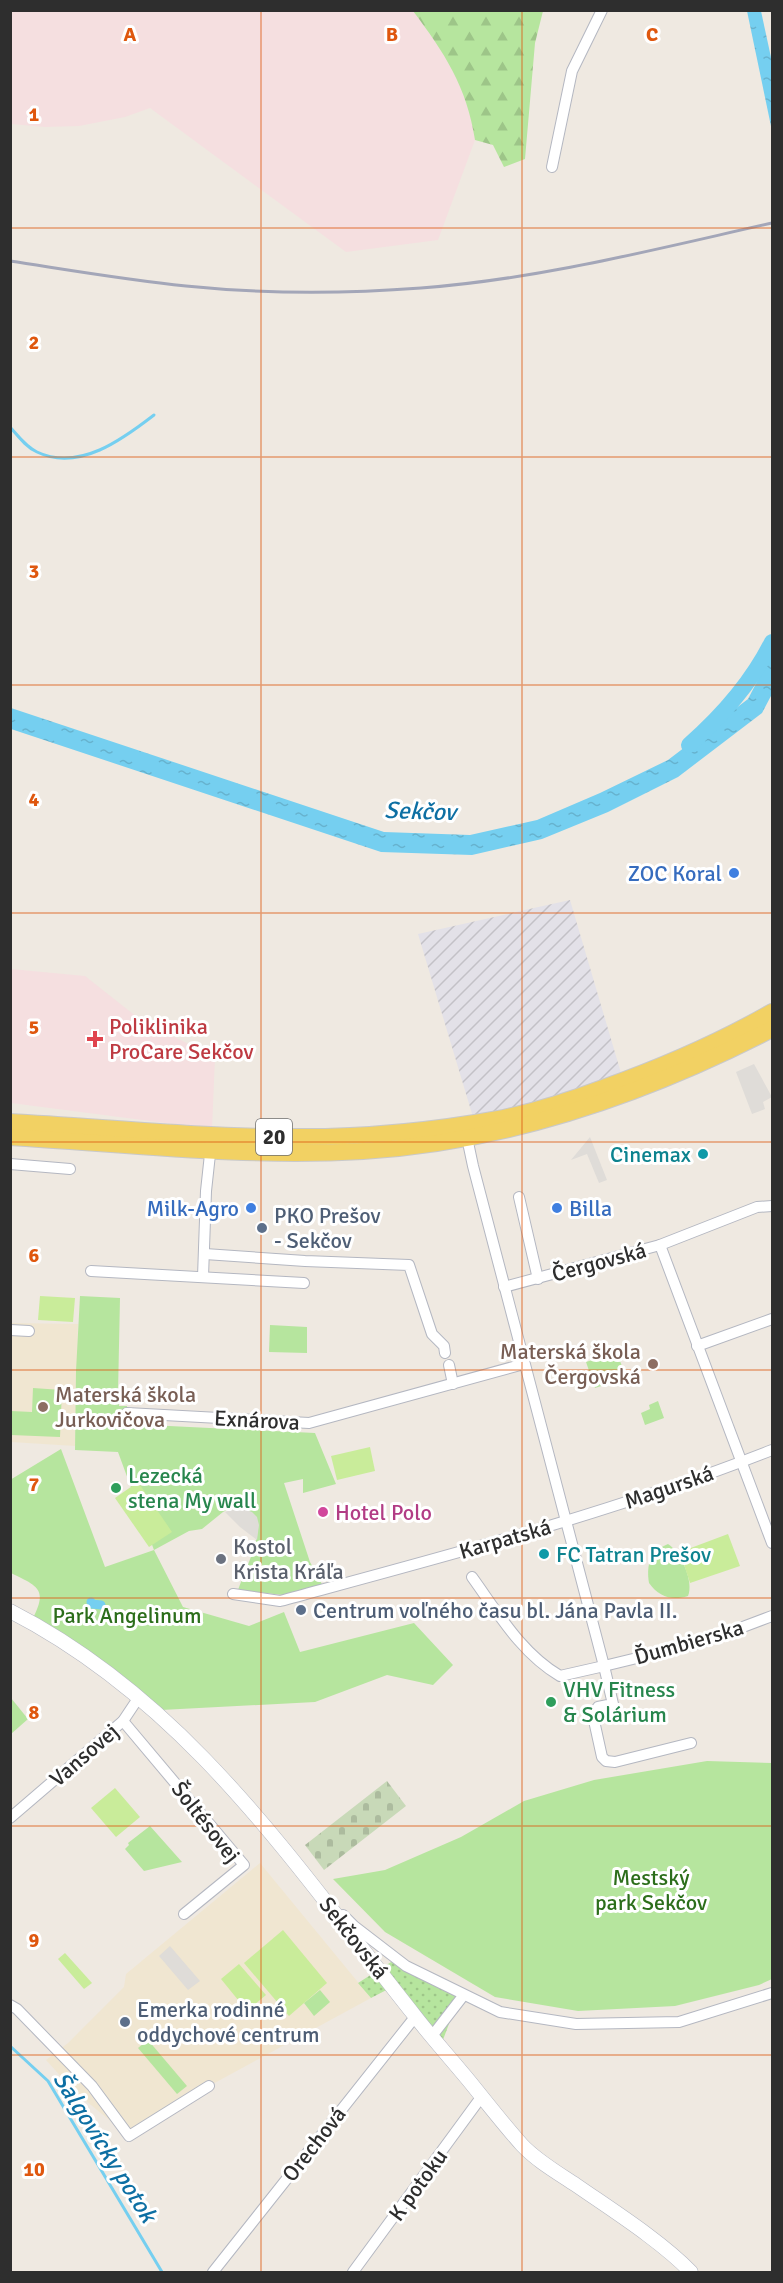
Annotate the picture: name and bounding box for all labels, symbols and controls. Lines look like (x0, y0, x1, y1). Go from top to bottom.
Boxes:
text: A (124, 22, 137, 47)
text: B (386, 22, 398, 47)
text: C (646, 22, 658, 47)
text: 1 (29, 102, 40, 127)
text: 2 (29, 330, 39, 355)
text: 3 (29, 559, 39, 584)
text: 4 (29, 787, 40, 812)
water label: Sekčov (384, 795, 459, 827)
place label: ZOC Koral (628, 860, 722, 887)
marker: ZOC Koral (727, 866, 741, 880)
place label: Poliklinika ProCare Sekčov (109, 1013, 253, 1065)
text: 5 (29, 1015, 39, 1040)
marker: Poliklinika ProCare Sekčov (86, 1030, 104, 1048)
road number: 20 (256, 1119, 292, 1155)
place label: Cinemax (610, 1141, 691, 1168)
marker: Cinemax (696, 1147, 710, 1161)
place label: Milk-Agro (147, 1195, 239, 1222)
place label: Billa (569, 1195, 612, 1222)
marker: Milk-Agro (244, 1201, 258, 1215)
marker: Billa (550, 1201, 564, 1215)
place label: PKO Prešov - Sekčov (274, 1202, 380, 1254)
marker: PKO Prešov - Sekčov (255, 1221, 269, 1235)
street label: Čergovská (549, 1236, 649, 1288)
text: 6 (29, 1243, 40, 1268)
place label: Materská škola Čergovská (500, 1338, 641, 1390)
marker: Materská škola Čergovská (646, 1357, 660, 1371)
place label: Materská škola Jurkovičova (55, 1381, 196, 1433)
marker: Materská škola Jurkovičova (36, 1400, 50, 1414)
street label: Exnárova (213, 1404, 301, 1436)
street label: Magurská (621, 1459, 717, 1515)
place label: Lezecká stena My wall (128, 1462, 257, 1514)
text: 7 (29, 1472, 40, 1497)
marker: Lezecká stena My wall (109, 1481, 123, 1495)
place label: Hotel Polo (335, 1499, 432, 1526)
marker: Hotel Polo (316, 1505, 330, 1519)
street label: Karpatská (456, 1513, 554, 1565)
place label: Kostol Krista Kráľa (233, 1533, 344, 1585)
place label: FC Tatran Prešov (556, 1541, 711, 1568)
marker: FC Tatran Prešov (537, 1547, 551, 1561)
marker: Kostol Krista Kráľa (214, 1552, 228, 1566)
place label: Centrum voľného času bl. Jána Pavla II. (313, 1597, 677, 1624)
park label: Park Angelinum (52, 1602, 202, 1629)
marker: Centrum voľného času bl. Jána Pavla II. (294, 1603, 308, 1617)
street label: Ďumbierska (631, 1614, 747, 1670)
place label: VHV Fitness & Solárium (563, 1676, 675, 1728)
marker: VHV Fitness & Solárium (544, 1695, 558, 1709)
text: 8 (29, 1700, 40, 1725)
street label: Vansovej (44, 1718, 124, 1792)
street label: Šoltésovej (166, 1776, 246, 1868)
park label: Mestský park Sekčov (595, 1864, 707, 1916)
street label: Sekčovská (313, 1891, 395, 1985)
text: 9 (29, 1928, 40, 1953)
place label: Emerka rodinné oddychové centrum (137, 1996, 320, 2048)
marker: Emerka rodinné oddychové centrum (118, 2015, 132, 2029)
water label: Šalgovícky potok (47, 2066, 164, 2230)
street label: Orechová (276, 2101, 352, 2187)
street label: K potoku (383, 2144, 453, 2226)
text: 10 (23, 2157, 45, 2182)

